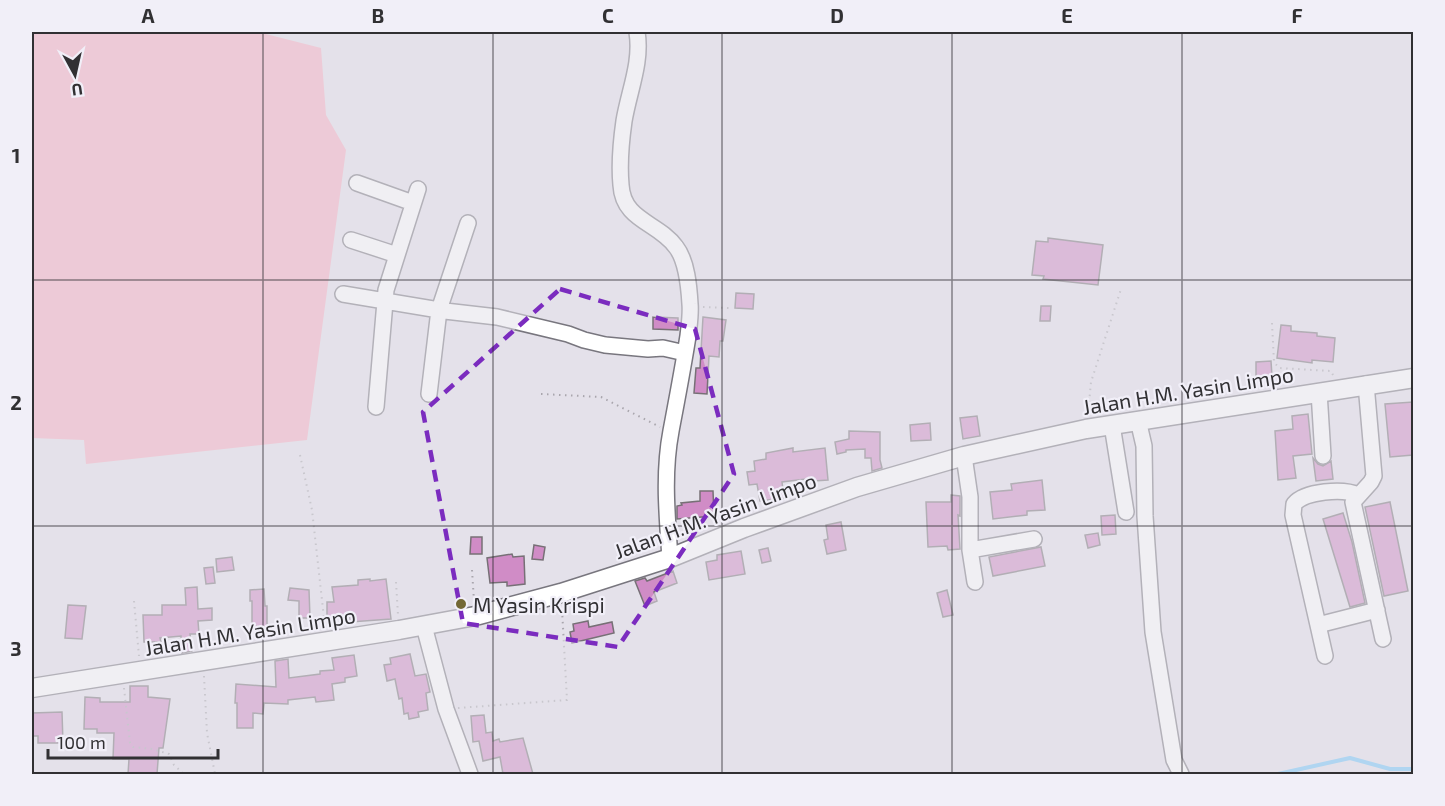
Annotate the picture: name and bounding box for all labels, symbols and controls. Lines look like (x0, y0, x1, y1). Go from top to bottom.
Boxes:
text: A (141, 3, 155, 27)
text: B (372, 3, 384, 27)
text: C (602, 3, 614, 27)
text: D (830, 3, 844, 27)
text: E (1061, 3, 1073, 27)
text: F (1291, 3, 1303, 27)
north arrow (45, 45, 105, 105)
text: U (70, 80, 84, 101)
text: 1 (12, 143, 20, 167)
street label: Jalan H.M. Yasin Limpo (1081, 361, 1295, 419)
text: 2 (10, 390, 22, 414)
street label: Jalan H.M. Yasin Limpo (611, 467, 819, 563)
place label: M Yasin Krispi (473, 592, 605, 617)
marker: M Yasin Krispi (454, 597, 468, 611)
street label: Jalan H.M. Yasin Limpo (143, 602, 357, 660)
text: 3 (10, 636, 22, 660)
scale bar (48, 722, 218, 760)
text: 100 m (57, 731, 106, 753)

